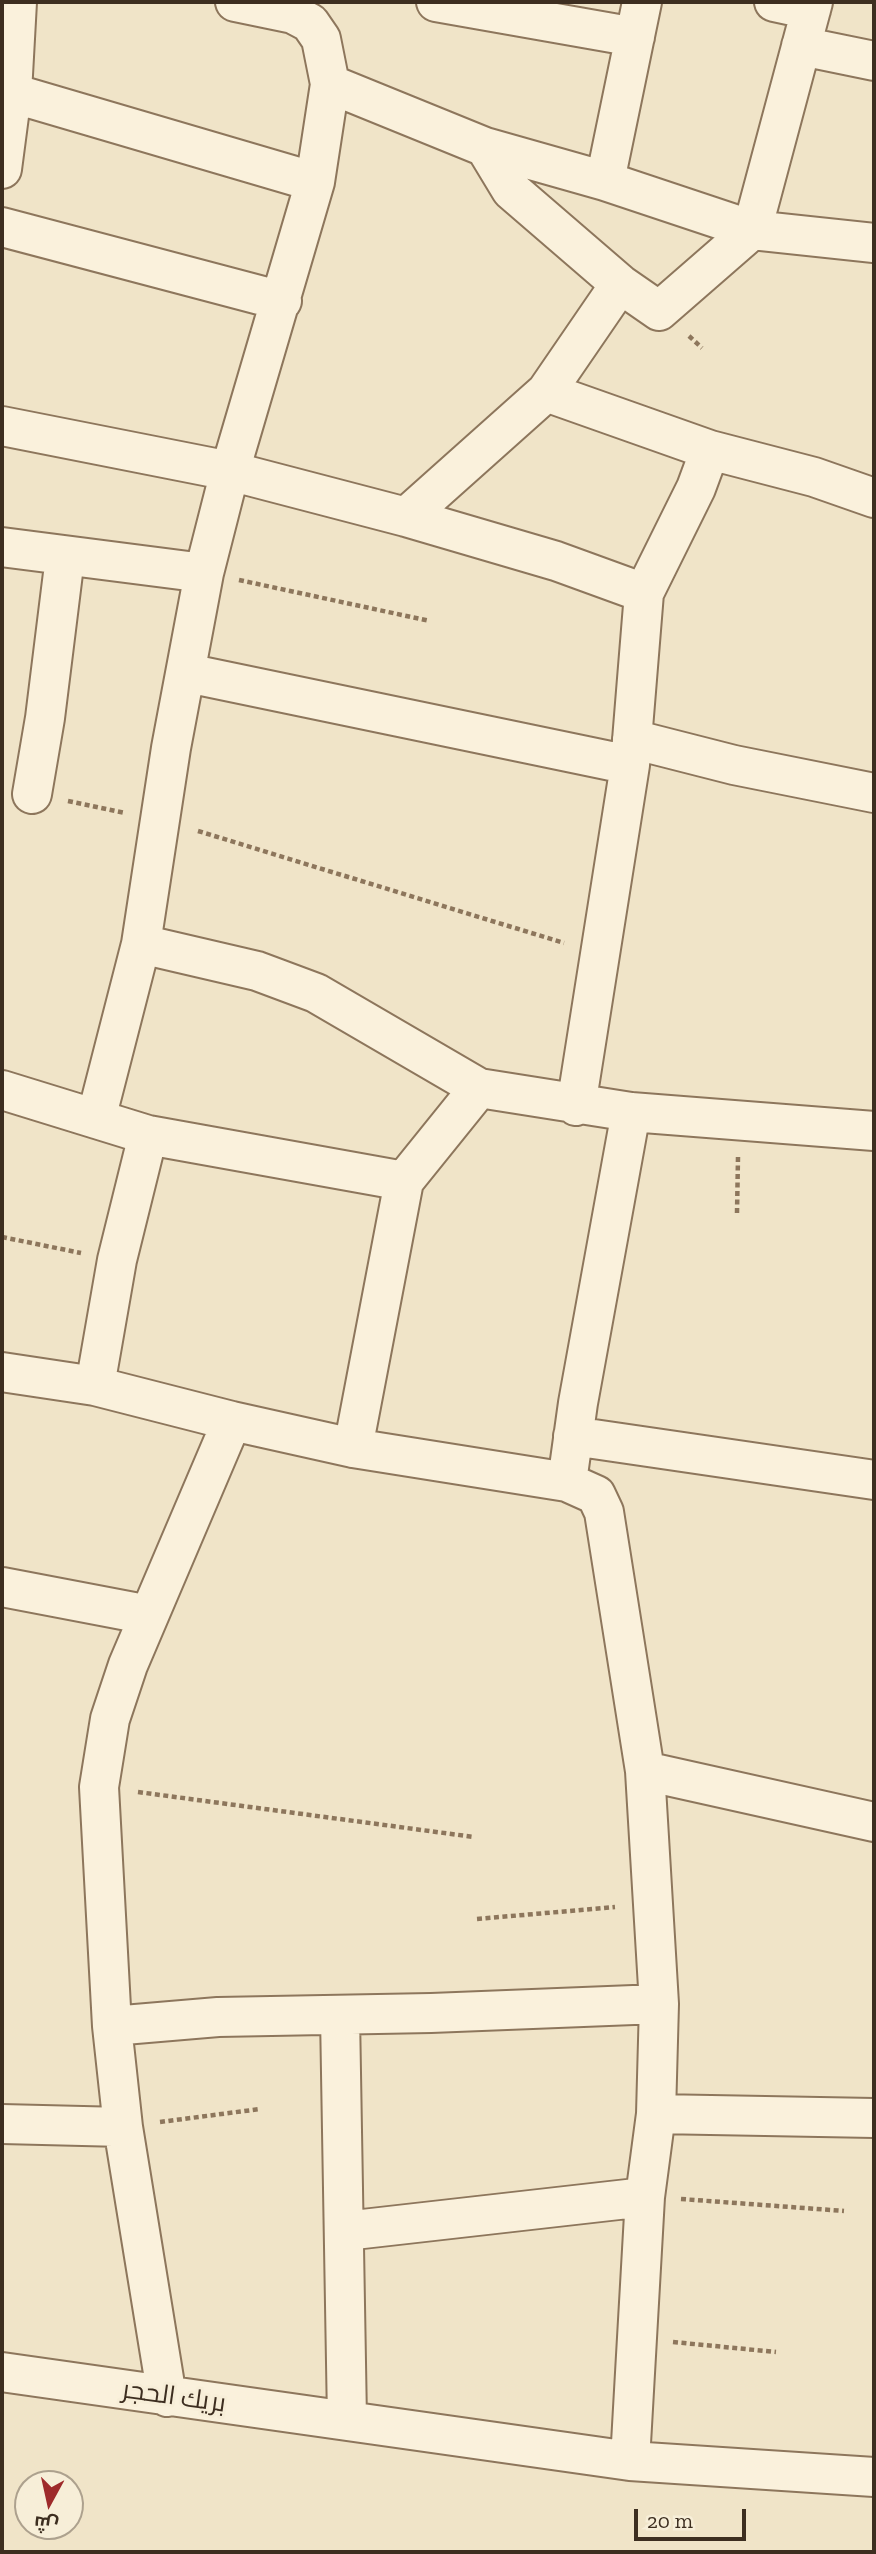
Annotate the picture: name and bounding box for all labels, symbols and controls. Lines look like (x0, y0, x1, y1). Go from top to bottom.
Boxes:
street label: بريك الحجر (120, 2374, 228, 2420)
north arrow (14, 2470, 84, 2540)
scale bar (638, 2494, 750, 2538)
text: 20 m (647, 2508, 693, 2533)
text: ش (33, 2511, 60, 2537)

